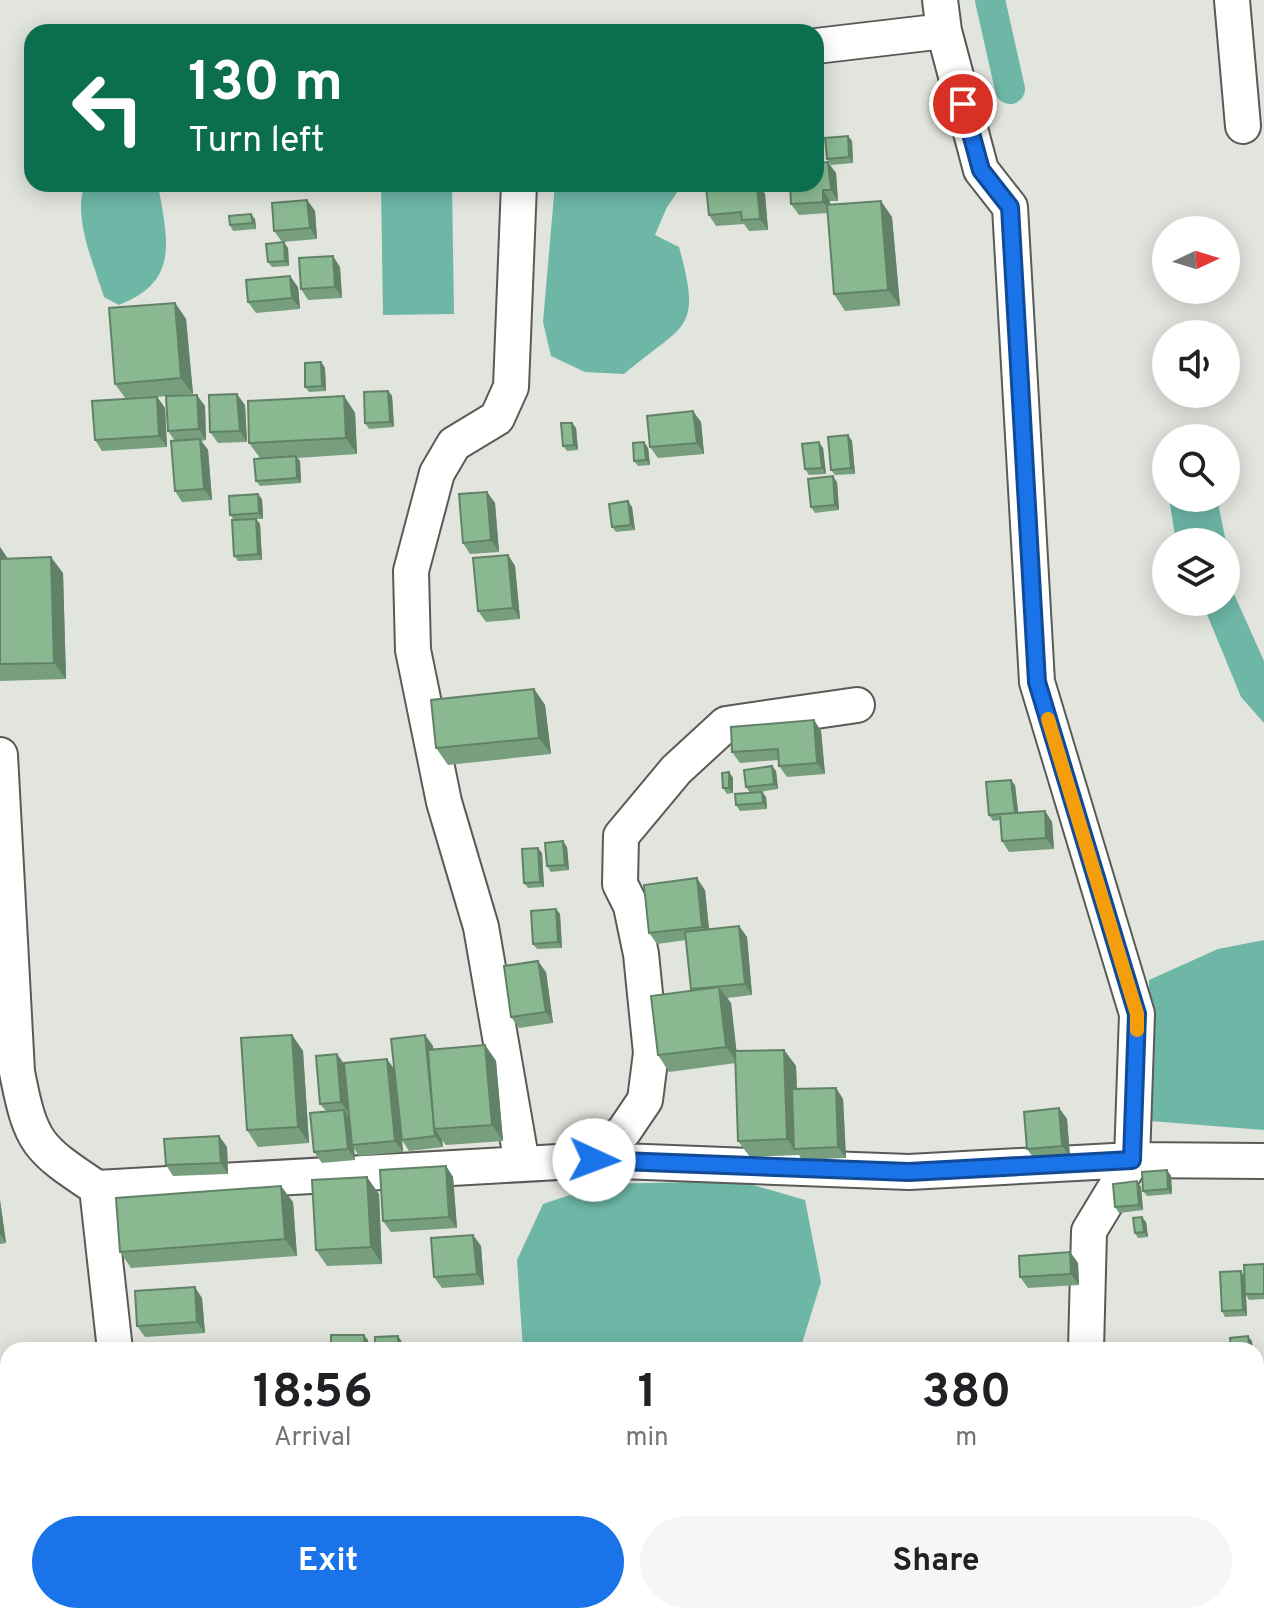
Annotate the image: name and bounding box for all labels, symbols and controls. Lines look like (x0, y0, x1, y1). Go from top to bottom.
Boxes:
text: 130 m (188, 50, 343, 120)
icon: left (56, 56, 160, 160)
pin (929, 70, 997, 138)
icon: arrive (941, 82, 985, 126)
text: Turn left (188, 119, 325, 165)
north arrow (1152, 216, 1240, 304)
map controls (1152, 216, 1240, 616)
button: sound (1152, 320, 1240, 408)
button: search (1152, 424, 1240, 512)
button: layers (1152, 528, 1240, 616)
position arrow (552, 1118, 636, 1202)
text: 18:56 (253, 1364, 373, 1424)
text: 1 (637, 1364, 657, 1424)
text: 380 (921, 1364, 1011, 1424)
text: Arrival (274, 1422, 351, 1455)
text: min (625, 1422, 669, 1455)
text: m (955, 1422, 977, 1455)
button: Exit (32, 1516, 624, 1608)
button: Share (640, 1516, 1232, 1608)

